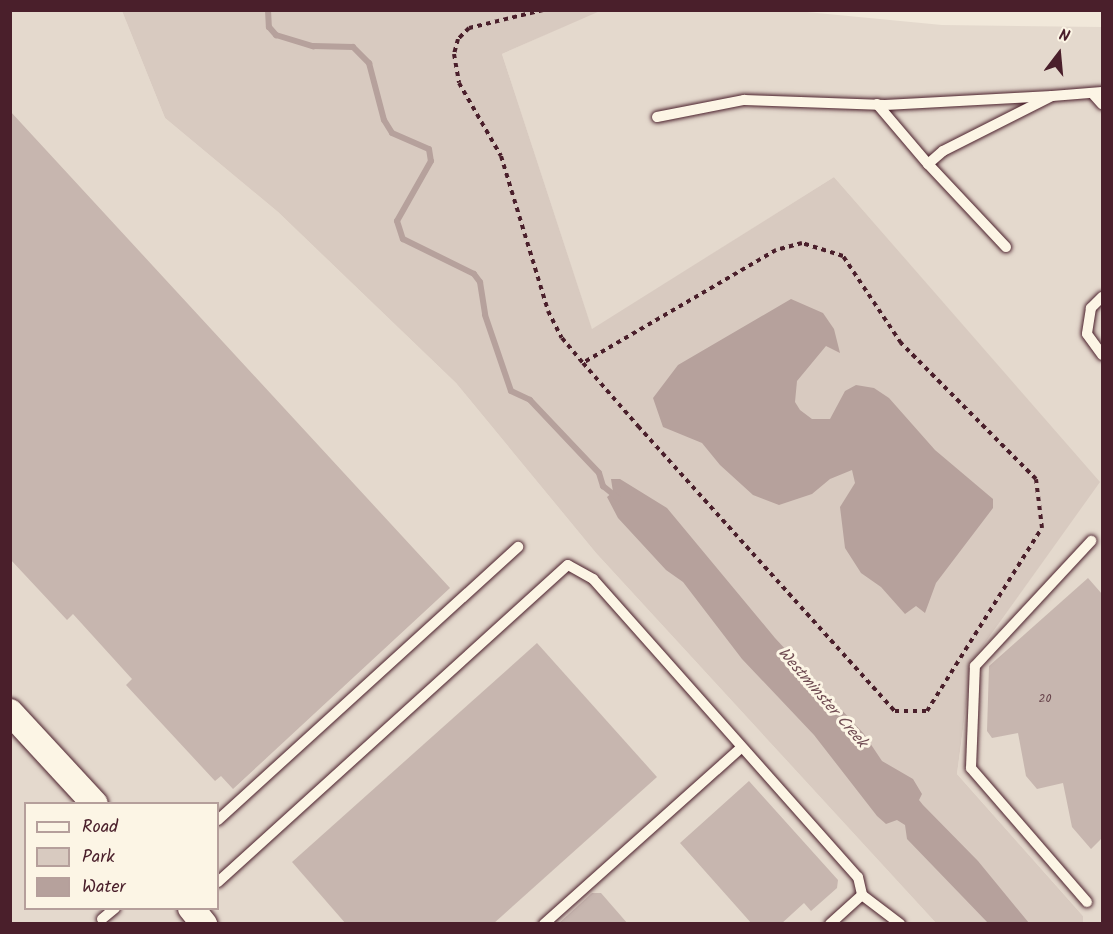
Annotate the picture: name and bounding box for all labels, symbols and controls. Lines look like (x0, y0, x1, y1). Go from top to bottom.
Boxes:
text: N (1056, 23, 1072, 50)
north arrow (1029, 24, 1089, 84)
water label: Westminster Creek (773, 644, 871, 752)
house number: 20 (1039, 692, 1051, 706)
legend (24, 802, 219, 910)
text: Road (82, 813, 118, 842)
text: Park (82, 843, 115, 872)
text: Water (82, 873, 126, 902)

